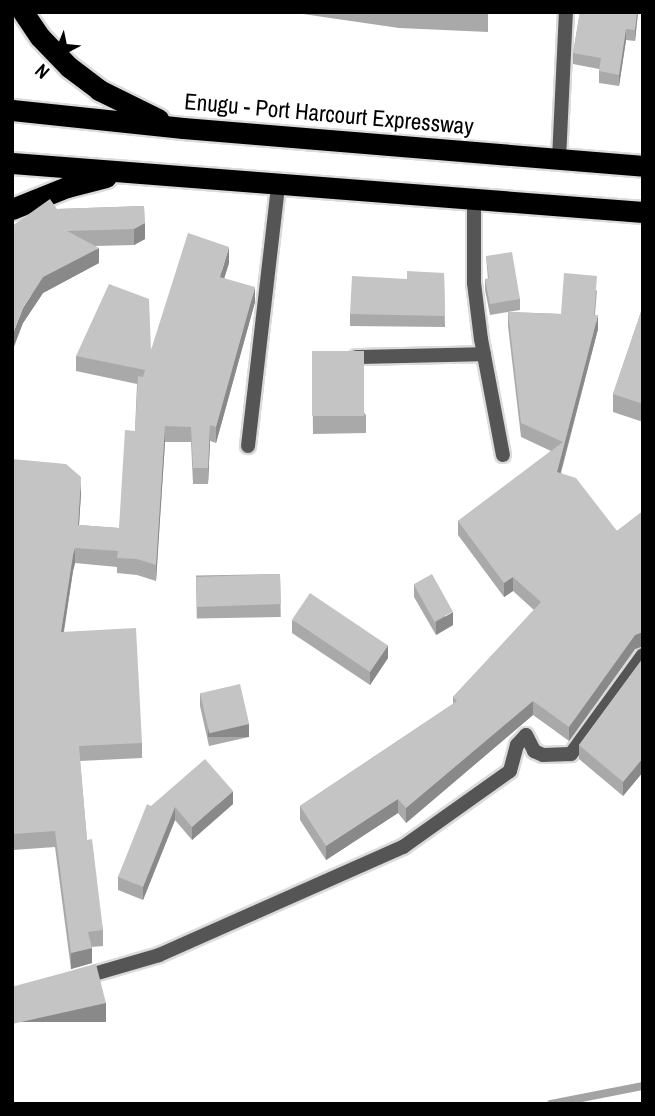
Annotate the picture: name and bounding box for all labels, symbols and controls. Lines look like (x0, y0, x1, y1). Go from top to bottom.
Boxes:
north arrow (21, 21, 91, 91)
text: N (29, 58, 55, 85)
street label: Enugu - Port Harcourt Expressway (183, 88, 475, 140)

